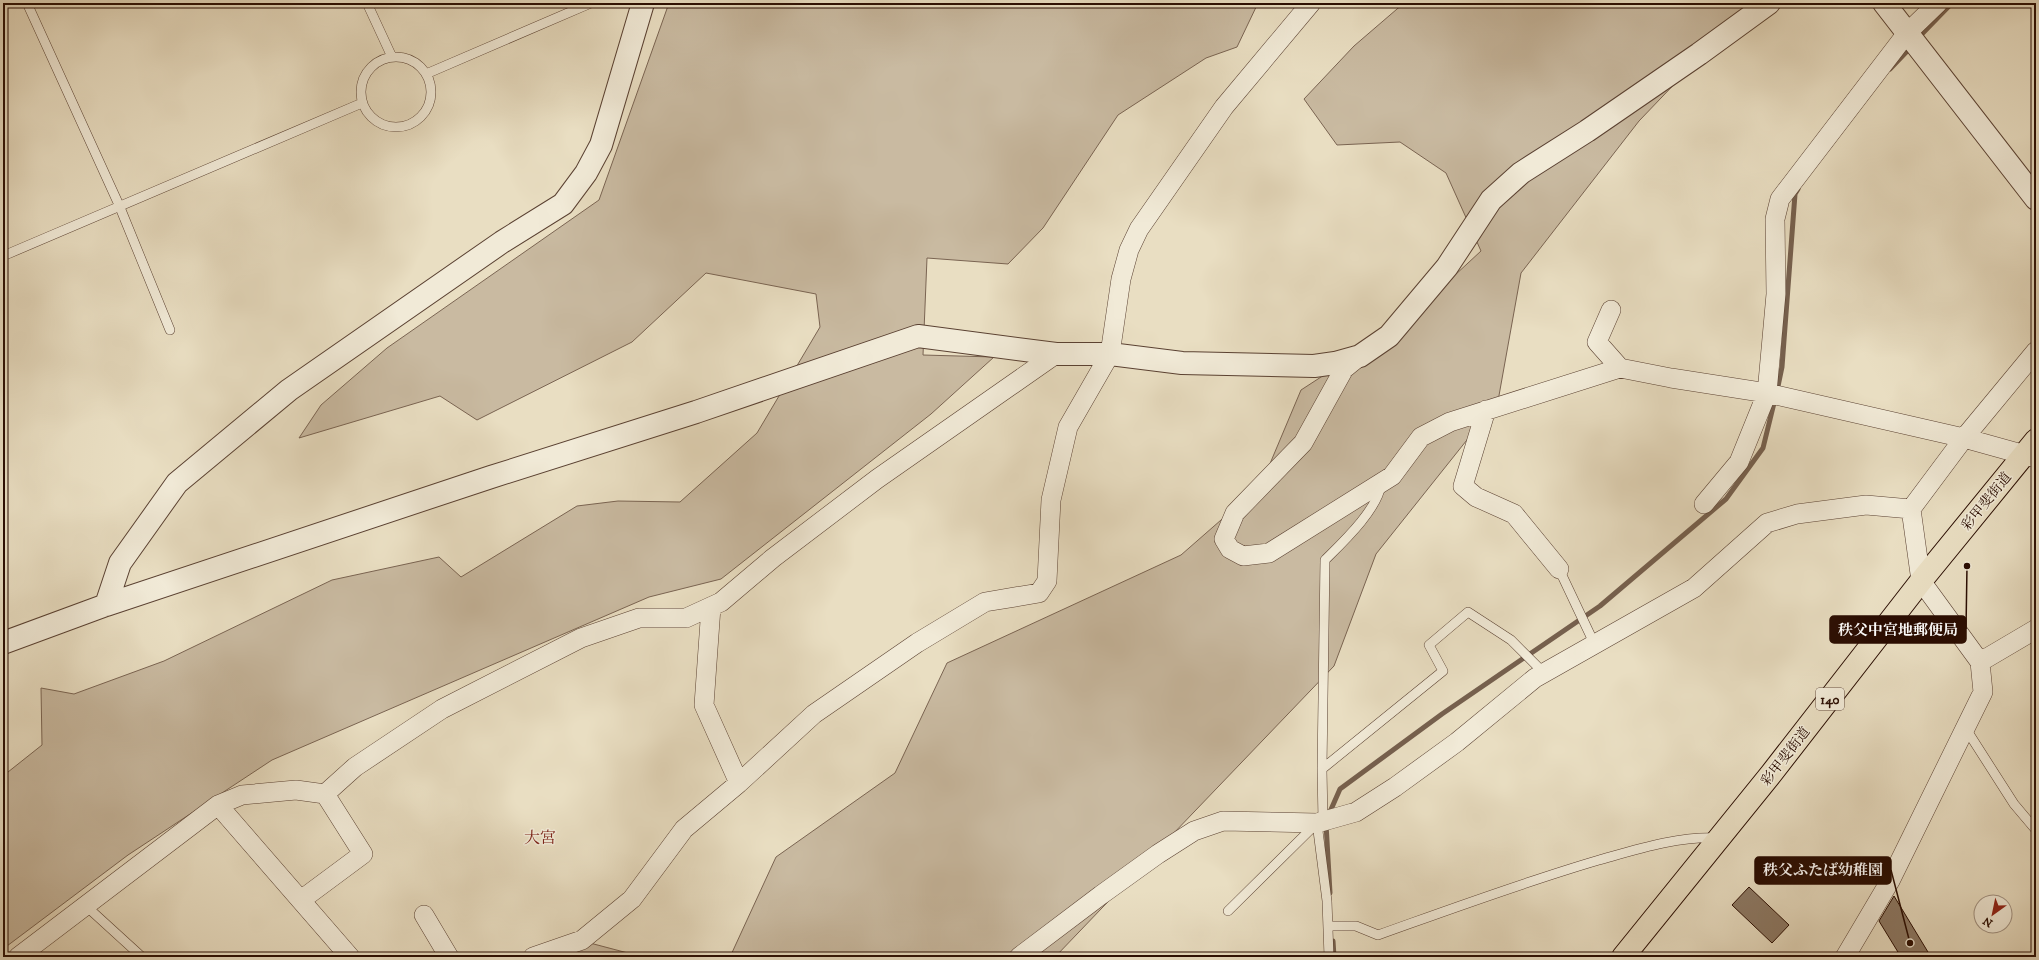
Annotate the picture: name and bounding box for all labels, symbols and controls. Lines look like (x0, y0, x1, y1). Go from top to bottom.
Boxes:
street label: 彩甲斐街道 (1958, 469, 2016, 534)
callout: 秩父中宮地郵便局 (1830, 616, 1966, 643)
text: 秩父中宮地郵便局 (1838, 621, 1958, 640)
road number: 140 (1816, 688, 1844, 710)
street label: 彩甲斐街道 (1757, 723, 1814, 790)
district label: 大宮 (524, 828, 556, 848)
callout: 秩父ふたば幼稚園 (1755, 857, 1891, 884)
text: 秩父ふたば幼稚園 (1763, 861, 1883, 880)
north arrow (1973, 894, 2013, 934)
text: N (1980, 913, 1996, 930)

